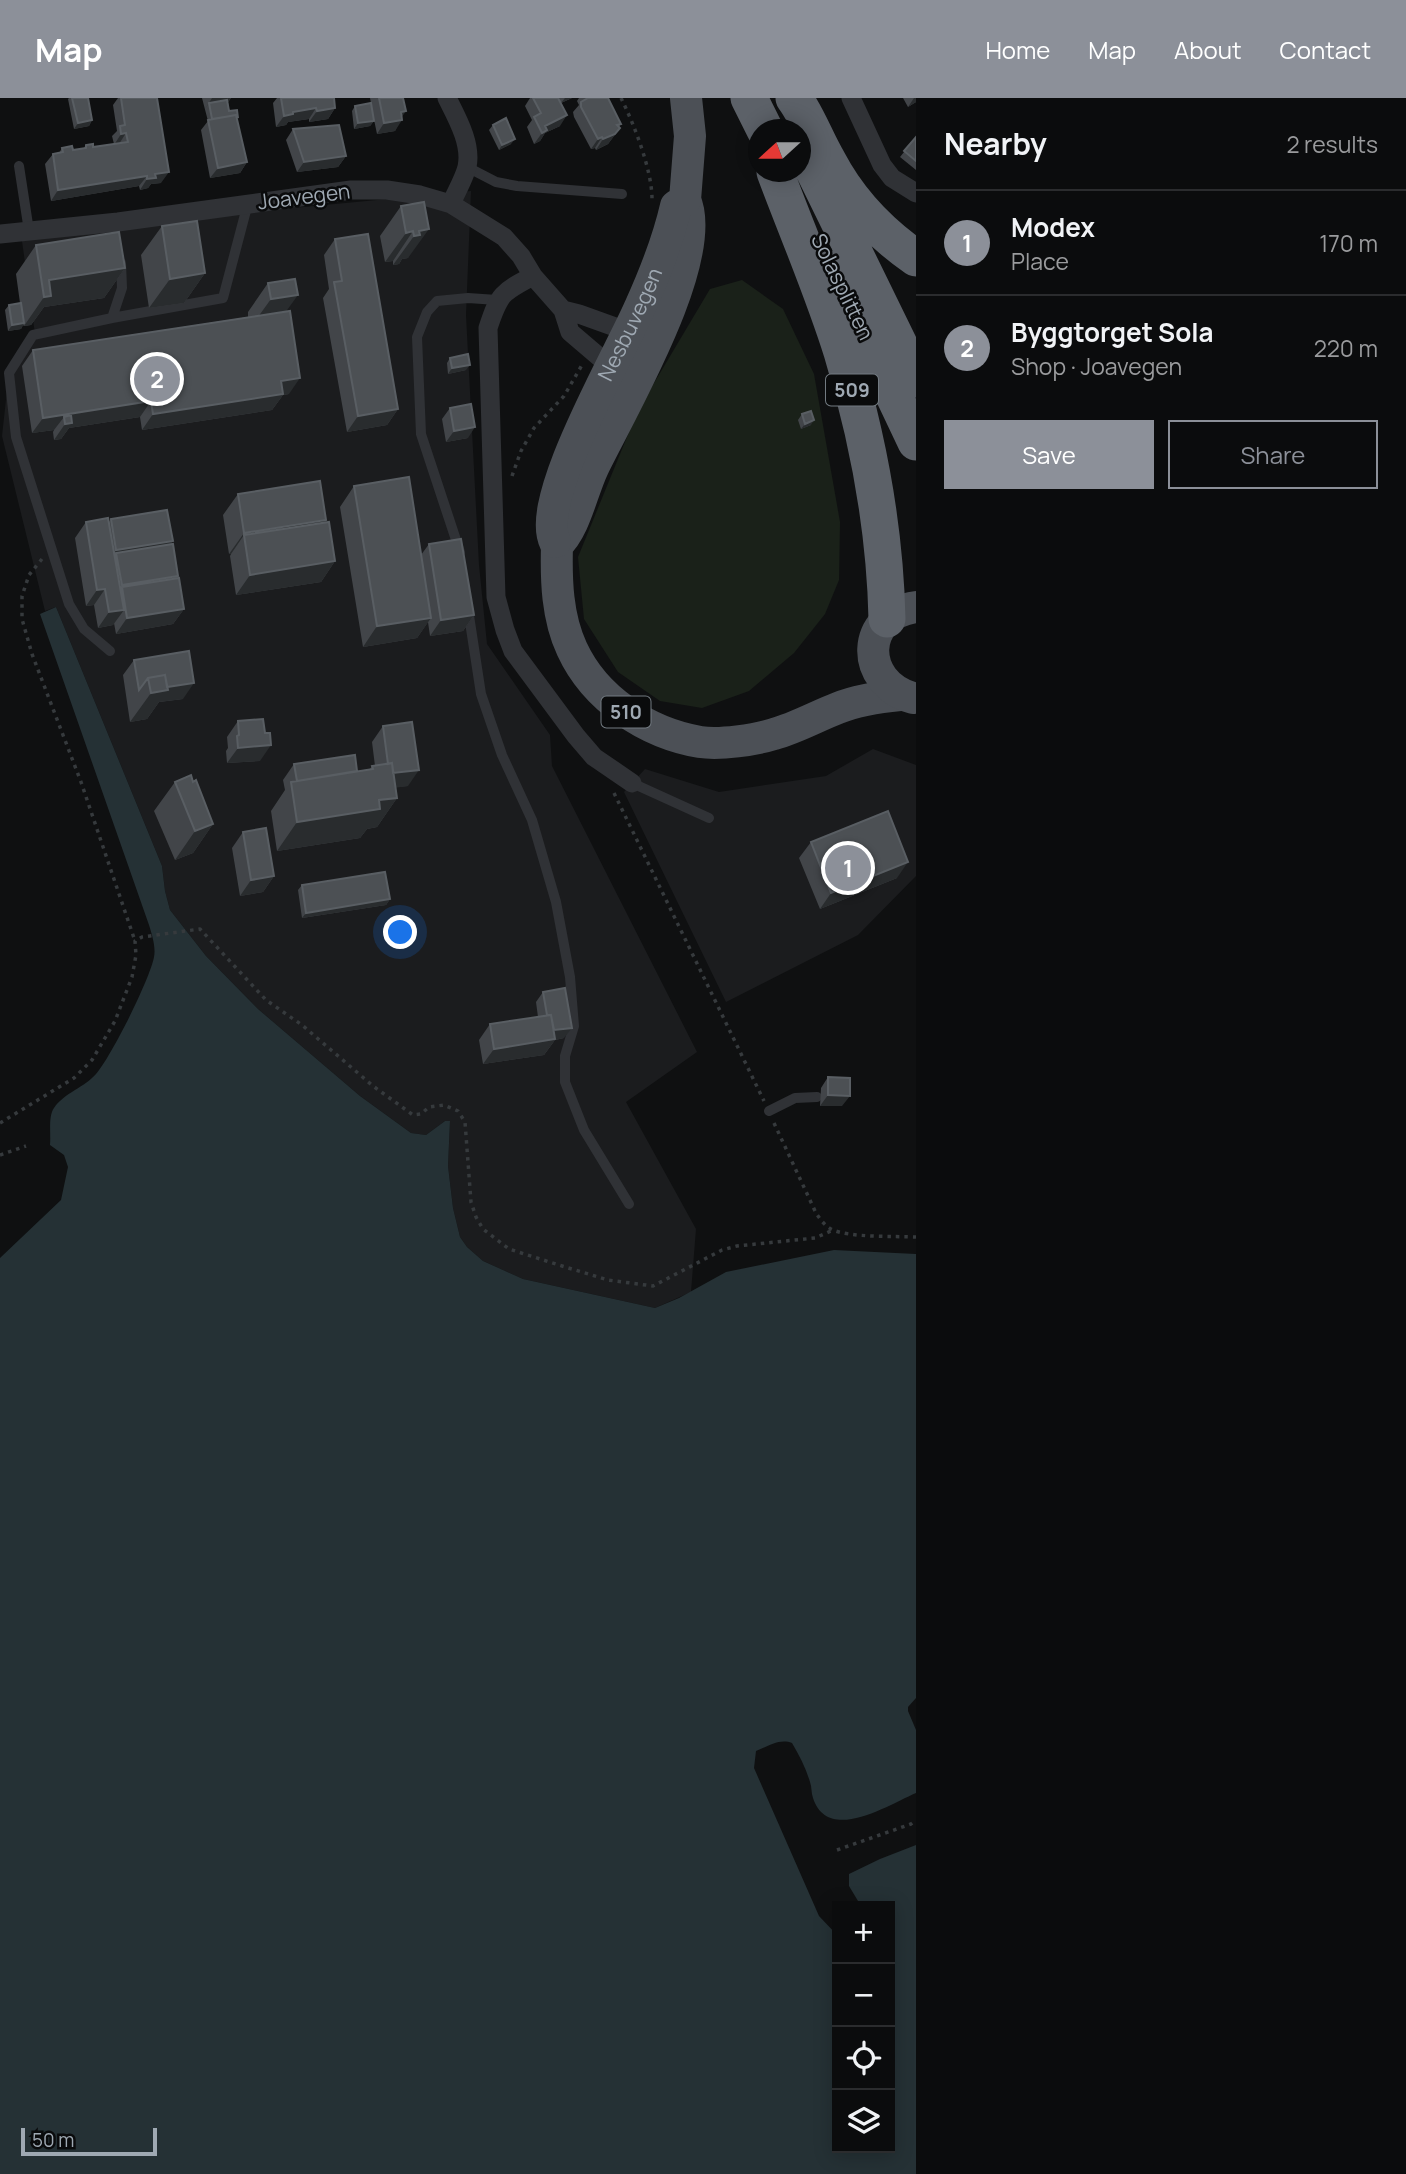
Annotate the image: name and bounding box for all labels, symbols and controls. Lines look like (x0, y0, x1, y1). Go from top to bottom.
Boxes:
text: Map (35, 27, 103, 72)
text: Home (985, 33, 1050, 66)
text: Map (1088, 33, 1136, 66)
text: About (1174, 33, 1242, 66)
text: Contact (1280, 33, 1371, 66)
north arrow (748, 119, 811, 182)
text: Nearby (944, 123, 1047, 164)
text: 2 results (1286, 128, 1378, 160)
street label: Joavegen (256, 176, 352, 216)
text: Modex (1011, 209, 1095, 245)
text: 1 (962, 227, 972, 259)
text: 170 m (1319, 227, 1378, 259)
street label: Solasplitten (805, 229, 881, 344)
text: Place (1011, 245, 1069, 277)
street label: Nesbuvegen (591, 264, 668, 385)
text: Byggtorget Sola (1011, 314, 1214, 350)
text: 2 (960, 332, 974, 364)
text: 220 m (1314, 332, 1378, 364)
text: Shop · Joavegen (1011, 350, 1182, 382)
pin: 2 (134, 353, 180, 405)
road number: 509 (826, 374, 878, 406)
button: Save (944, 420, 1154, 489)
button: Share (1168, 420, 1378, 489)
road number: 510 (602, 696, 650, 727)
pin: 1 (825, 842, 871, 894)
your location (383, 915, 417, 949)
map controls (832, 1901, 895, 2153)
button: + (832, 1901, 895, 1964)
button: − (832, 1964, 895, 2027)
button: locate (832, 2027, 895, 2090)
button: layers (832, 2090, 895, 2153)
scale bar (21, 2125, 158, 2157)
text: 50 m (32, 2127, 74, 2153)

